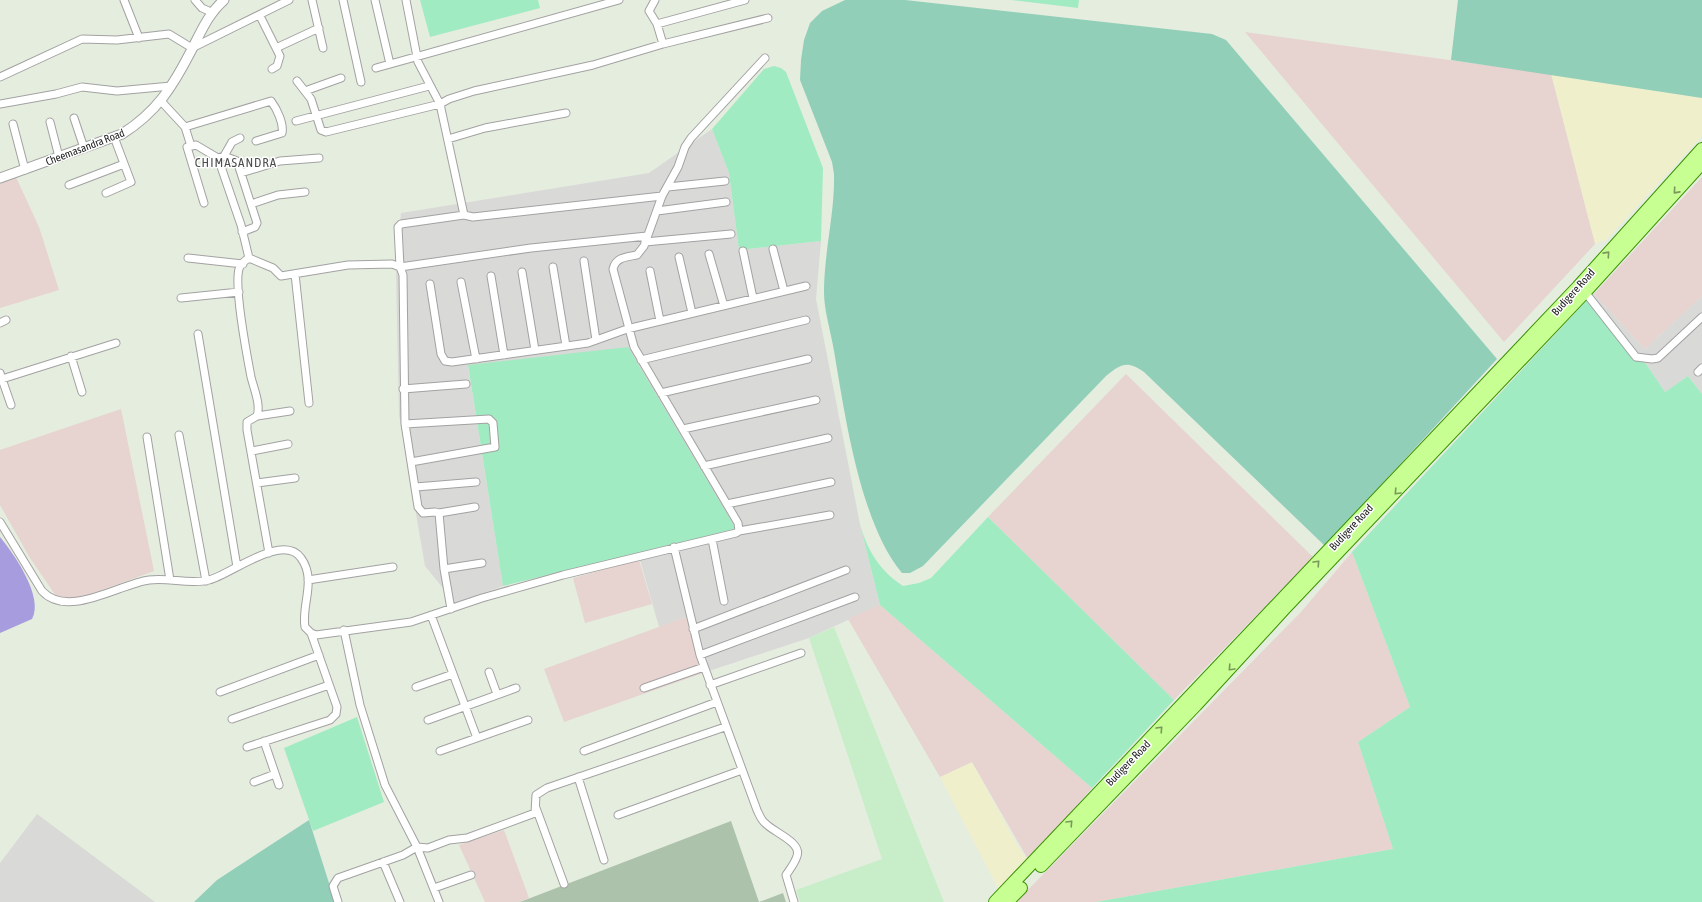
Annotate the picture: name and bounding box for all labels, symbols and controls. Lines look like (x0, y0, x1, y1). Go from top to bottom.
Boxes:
street label: Cheemasandra Road (44, 126, 126, 168)
district label: CHIMASANDRA (195, 155, 277, 170)
one-way arrow (1674, 187, 1681, 194)
one-way arrow (1602, 251, 1609, 259)
street label: Budigere Road (1549, 266, 1597, 318)
one-way arrow (1394, 487, 1402, 495)
street label: Budigere Road (1327, 502, 1375, 552)
one-way arrow (1312, 560, 1320, 568)
one-way arrow (1228, 663, 1235, 671)
one-way arrow (1155, 726, 1163, 734)
street label: Budigere Road (1103, 738, 1153, 788)
one-way arrow (1066, 820, 1073, 828)

